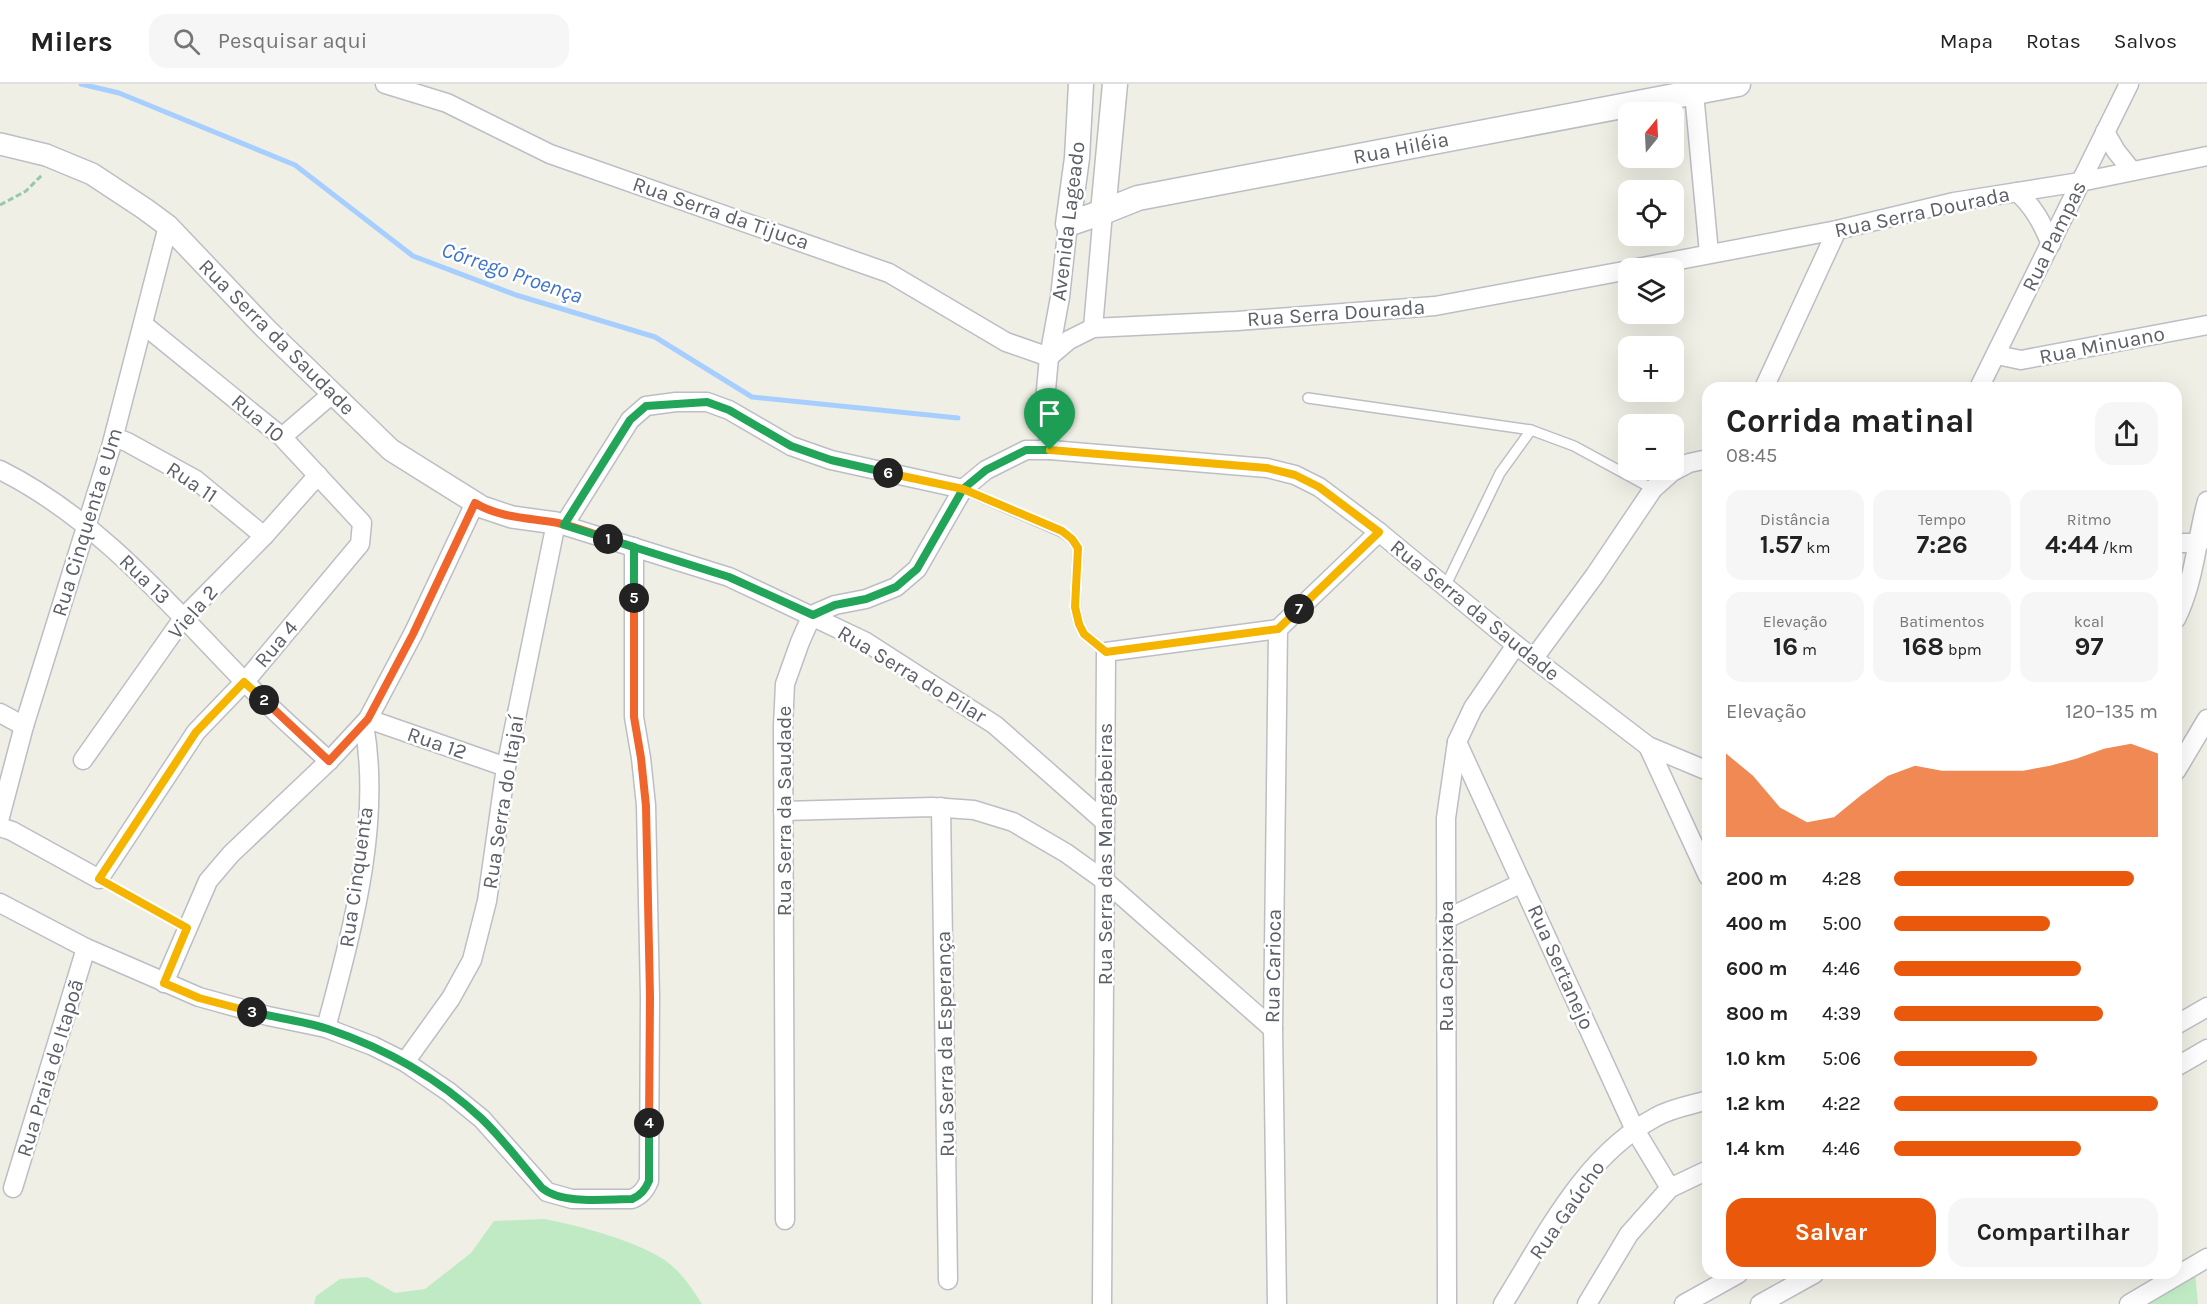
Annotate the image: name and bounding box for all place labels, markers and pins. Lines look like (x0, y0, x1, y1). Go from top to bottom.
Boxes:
pin (1024, 388, 1075, 450)
pin: 6 (873, 458, 903, 488)
pin: 1 (593, 524, 623, 554)
pin: 5 (619, 583, 649, 613)
pin: 7 (1284, 594, 1314, 624)
pin: 2 (249, 685, 279, 715)
pin: 3 (237, 997, 267, 1027)
pin: 4 (634, 1108, 664, 1138)

